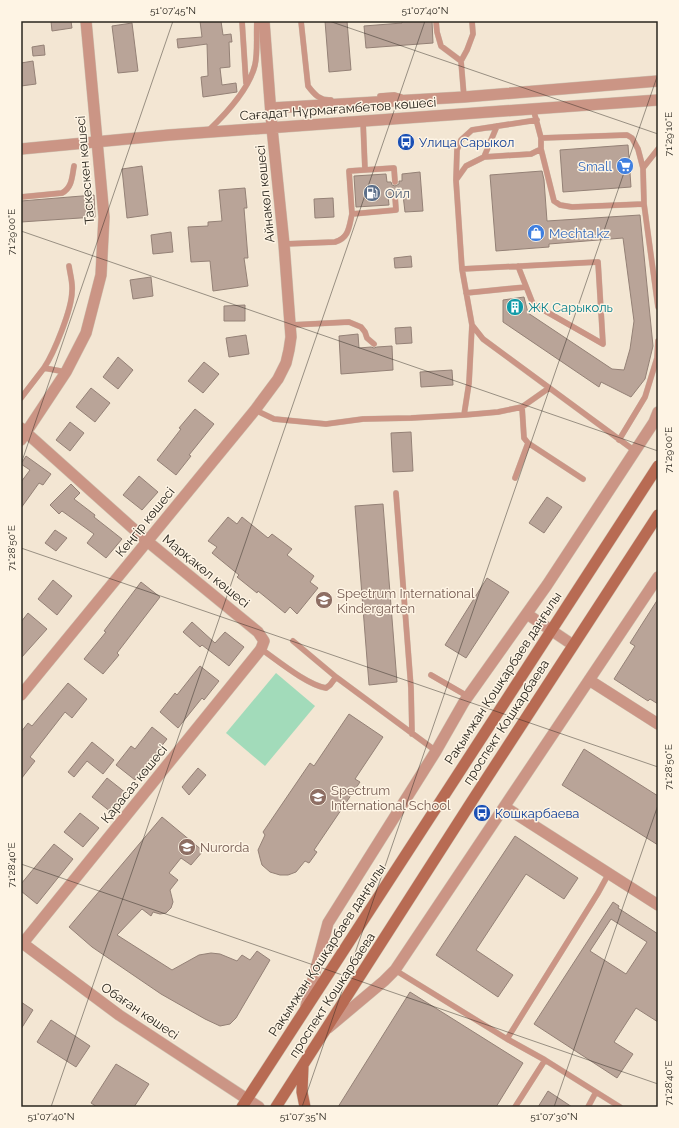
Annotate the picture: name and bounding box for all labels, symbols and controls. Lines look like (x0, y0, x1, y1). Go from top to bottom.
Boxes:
text: 51°07'45"N (150, 5, 196, 16)
text: 51°07'40"N (402, 5, 448, 16)
street label: Сағадат Нұрмағамбетов көшесі (239, 95, 437, 123)
text: 71°29'10"E (663, 112, 674, 156)
street label: Таскескен көшесі (73, 115, 97, 225)
bus stop icon: Улица Сарыкол (396, 132, 416, 152)
place label: Улица Сарыкол (419, 135, 514, 150)
street label: Айнакөл көшесі (252, 144, 278, 244)
supermarket icon: Small (615, 156, 635, 176)
place label: Small (578, 159, 612, 174)
fuel station icon: Ойл (362, 183, 382, 203)
place label: Ойл (385, 186, 410, 201)
text: 71°29'00"E (6, 209, 17, 255)
shop icon: Mechta.kz (526, 223, 546, 243)
place label: Mechta.kz (549, 226, 610, 241)
building icon: ЖК Сарыколь (505, 297, 525, 317)
place label: ЖК Сарыколь (528, 300, 613, 315)
text: 71°29'00"E (663, 427, 674, 473)
street label: Кеңгір көшесі (112, 484, 178, 560)
text: 71°28'50"E (6, 525, 17, 571)
street label: Марқакөл көшесі (160, 531, 252, 611)
place label: Spectrum International Kindergarten (337, 586, 475, 616)
street label: Рақымжан Қошқарбаев даңғылы (442, 589, 564, 767)
school or university icon: Spectrum International Kindergarten (314, 590, 334, 610)
street label: проспект Кошкарбаева (460, 657, 552, 787)
street label: Қарасаз көшесі (98, 742, 170, 826)
text: 71°28'50"E (663, 744, 674, 790)
place label: Spectrum International School (331, 783, 451, 813)
school or university icon: Spectrum International School (308, 787, 328, 807)
bus stop icon: Кошкарбаева (472, 803, 492, 823)
place label: Кошкарбаева (495, 806, 579, 821)
school or university icon: Nurorda (177, 837, 197, 857)
place label: Nurorda (200, 840, 249, 855)
text: 71°28'40"E (6, 843, 17, 887)
street label: Рақымжан Қошқарбаев даңғылы (266, 861, 388, 1039)
street label: проспект Кошкарбаева (286, 930, 378, 1060)
street label: Обаған көшесі (98, 980, 182, 1042)
text: 71°28'40"E (663, 1061, 674, 1105)
text: 51°07'40"N (28, 1111, 74, 1122)
text: 51°07'35"N (280, 1111, 326, 1122)
text: 51°07'30"N (530, 1111, 578, 1122)

